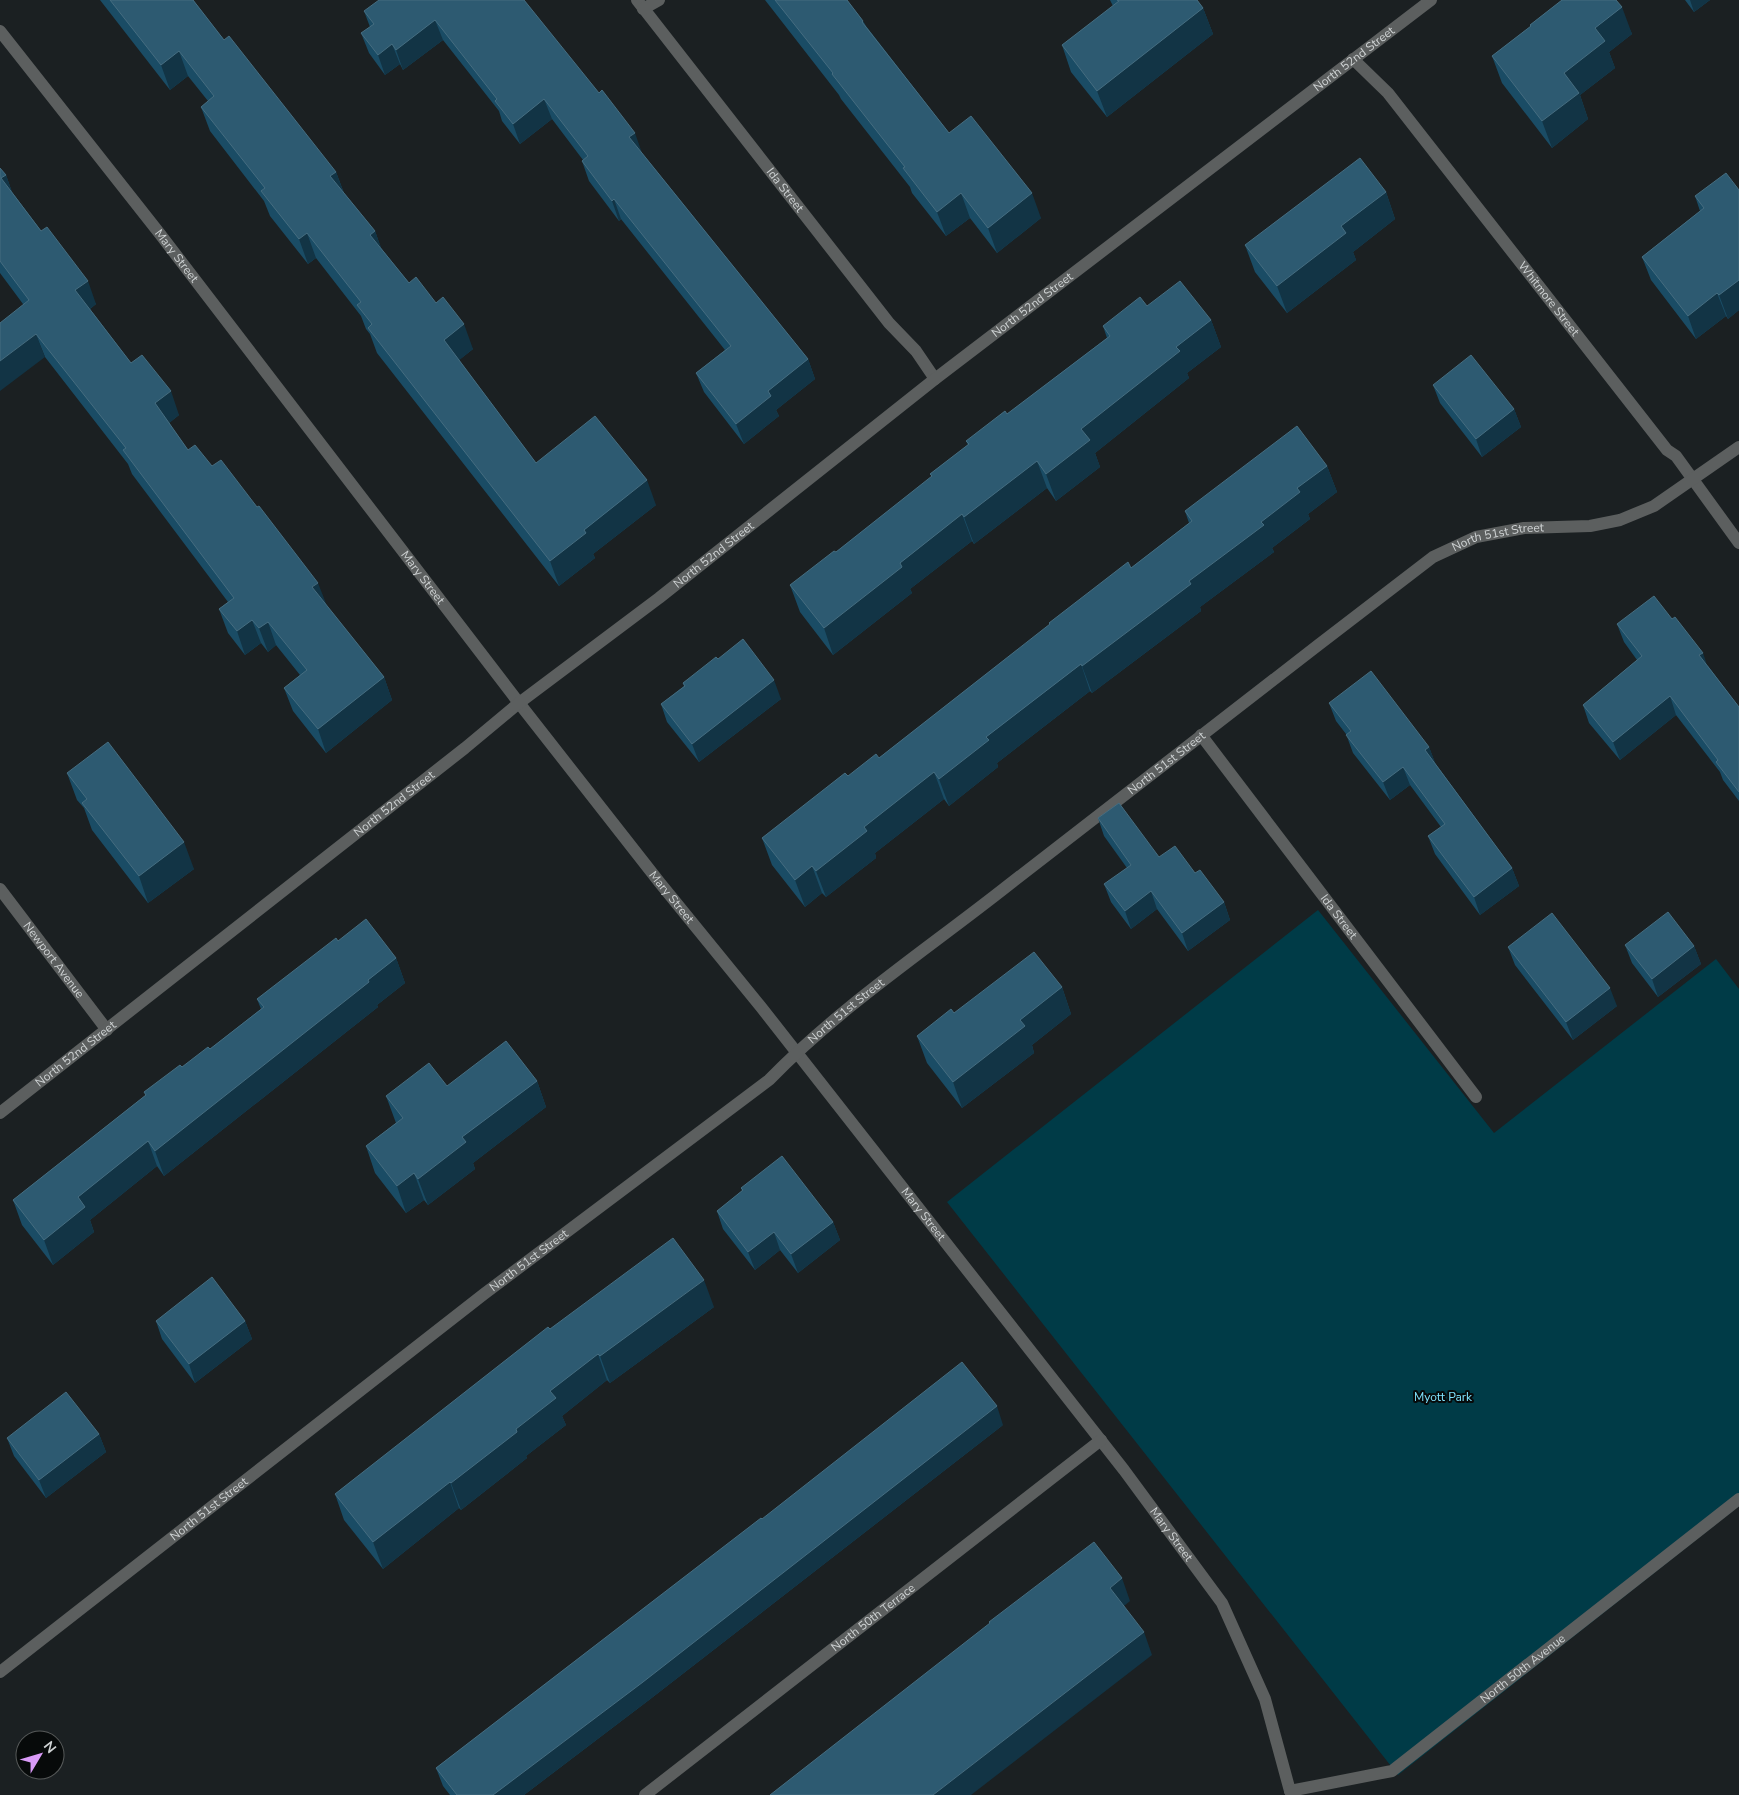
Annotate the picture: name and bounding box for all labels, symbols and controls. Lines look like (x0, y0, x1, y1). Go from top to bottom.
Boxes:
street label: North 52nd Street (1310, 22, 1399, 95)
street label: Ida Street (763, 164, 808, 216)
street label: Mary Street (151, 226, 203, 287)
street label: Whitmore Street (1515, 258, 1584, 340)
street label: North 52nd Street (988, 268, 1077, 341)
street label: North 52nd Street (670, 517, 758, 592)
street label: North 51st Street (1449, 519, 1545, 555)
street label: Mary Street (397, 547, 449, 608)
street label: North 51st Street (1124, 727, 1209, 798)
street label: North 52nd Street (350, 766, 438, 840)
street label: Mary Street (645, 867, 698, 927)
street label: Ida Street (1317, 891, 1362, 943)
street label: Newport Avenue (20, 919, 88, 1001)
street label: North 51st Street (804, 974, 888, 1047)
street label: North 52nd Street (32, 1017, 120, 1090)
street label: Mary Street (898, 1184, 950, 1245)
street label: North 51st Street (486, 1225, 572, 1295)
park label: Myott Park (1414, 1389, 1473, 1405)
street label: North 51st Street (167, 1473, 252, 1544)
street label: Mary Street (1146, 1504, 1197, 1565)
street label: North 50th Terrace (828, 1580, 918, 1655)
street label: North 50th Avenue (1477, 1630, 1568, 1707)
north arrow (15, 1730, 65, 1780)
text: N (39, 1737, 61, 1757)

